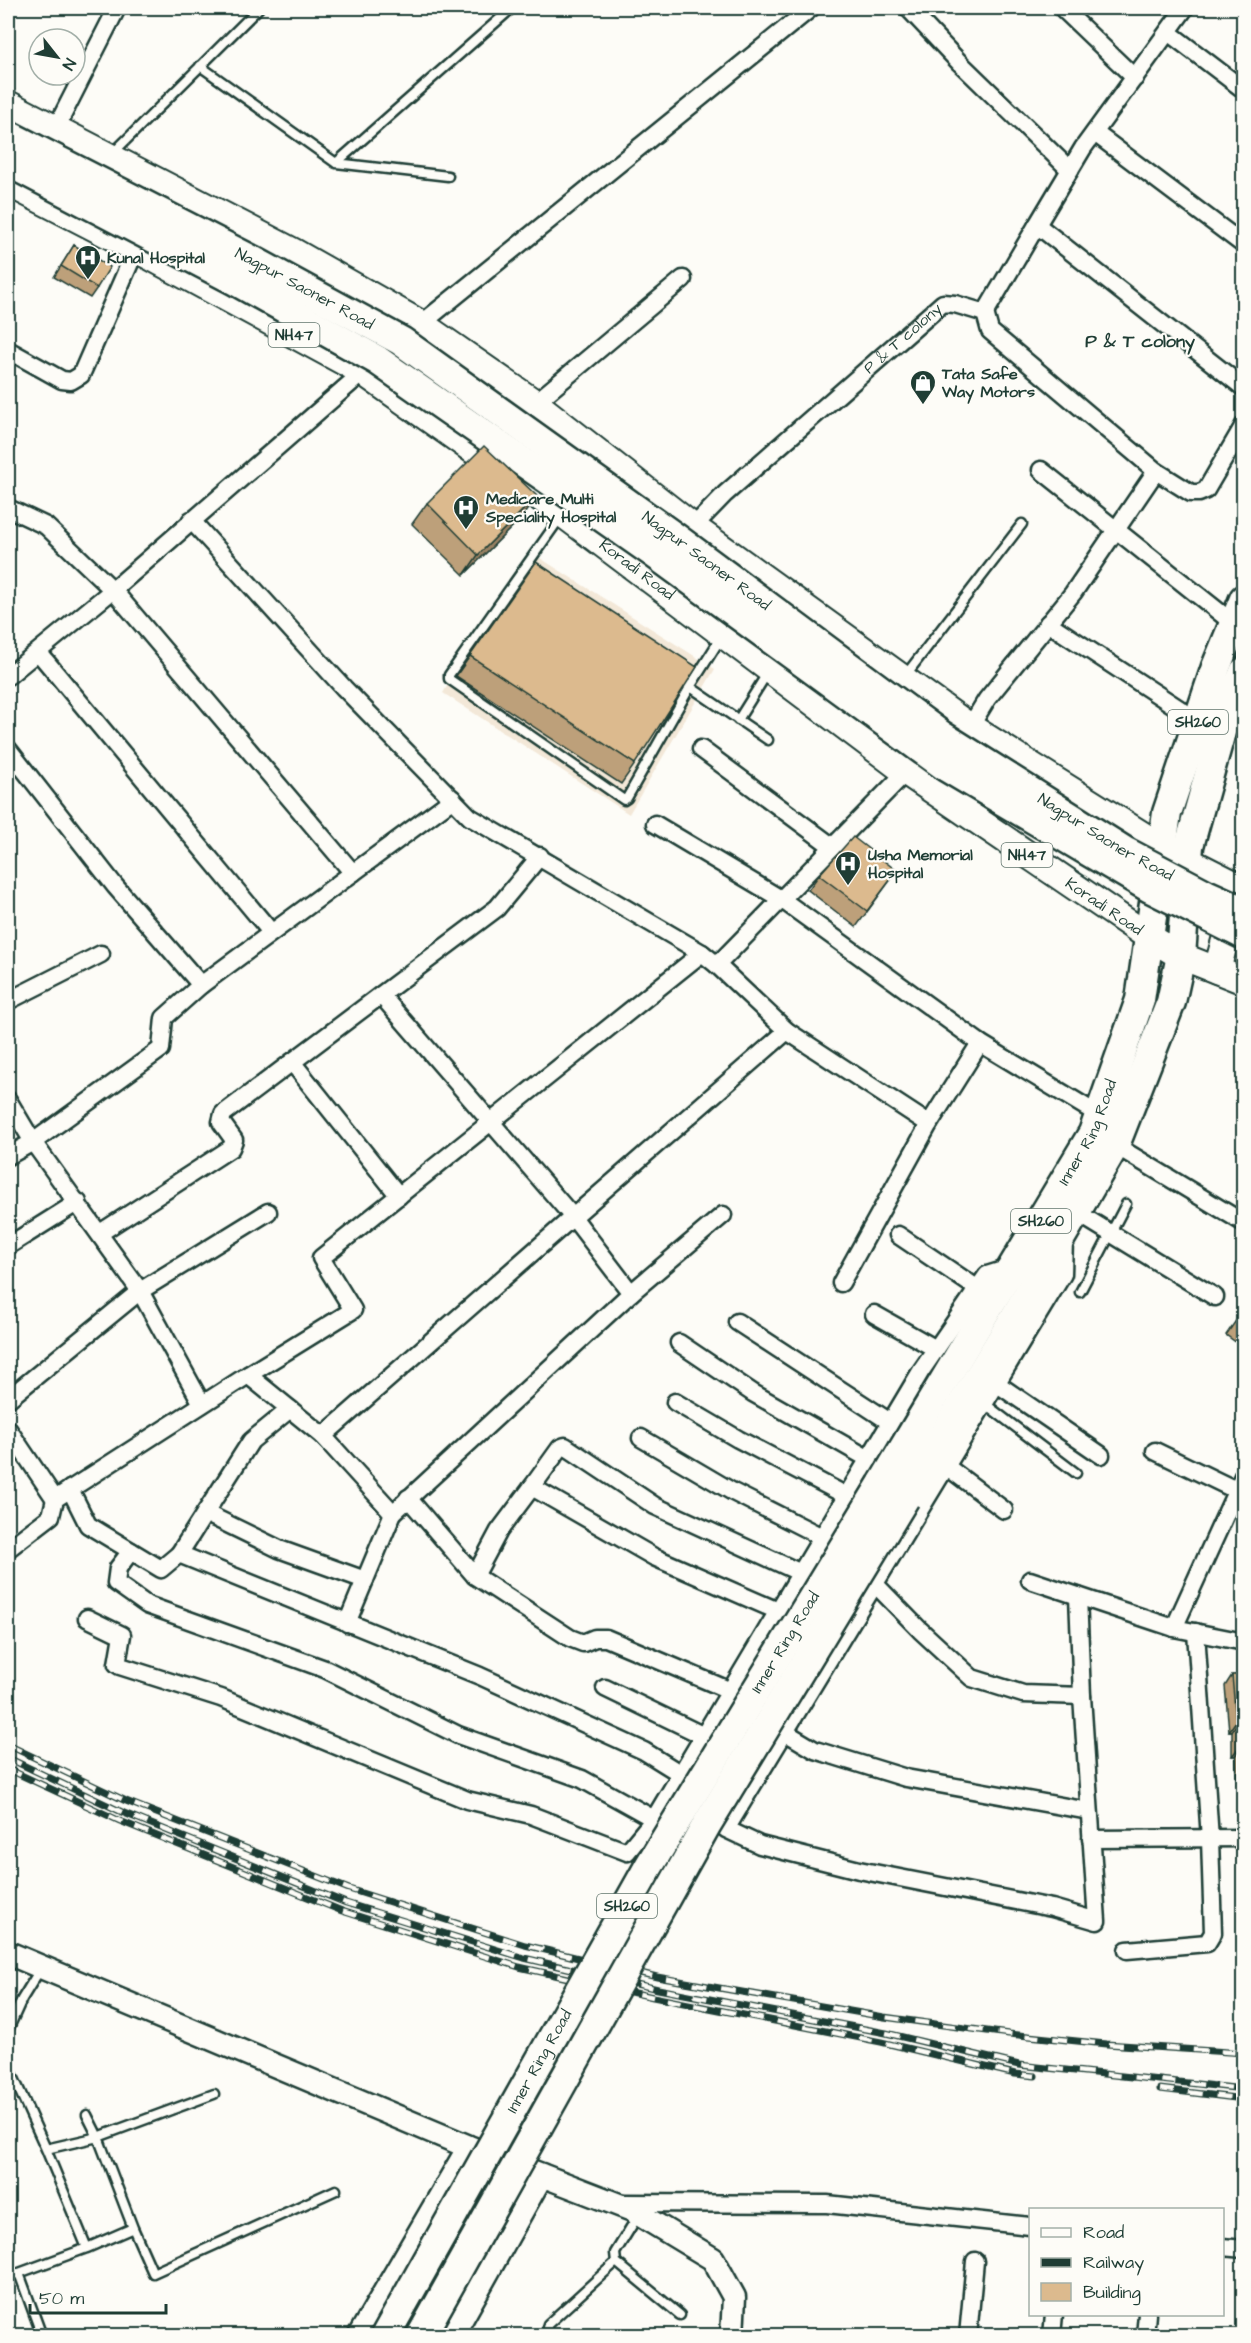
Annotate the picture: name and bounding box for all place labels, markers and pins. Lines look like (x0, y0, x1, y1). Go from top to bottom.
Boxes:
hospital icon: Kunal Hospital (73, 243, 103, 281)
place label: Kunal Hospital (107, 247, 206, 269)
place label: Tata Safe Way Motors (941, 363, 1035, 404)
shop icon: Tata Safe Way Motors (908, 368, 938, 406)
place label: Medicare Multi Speciality Hospital (485, 488, 617, 529)
hospital icon: Medicare Multi Speciality Hospital (451, 493, 481, 531)
place label: Usha Memorial Hospital (868, 844, 973, 884)
hospital icon: Usha Memorial Hospital (833, 849, 863, 887)

